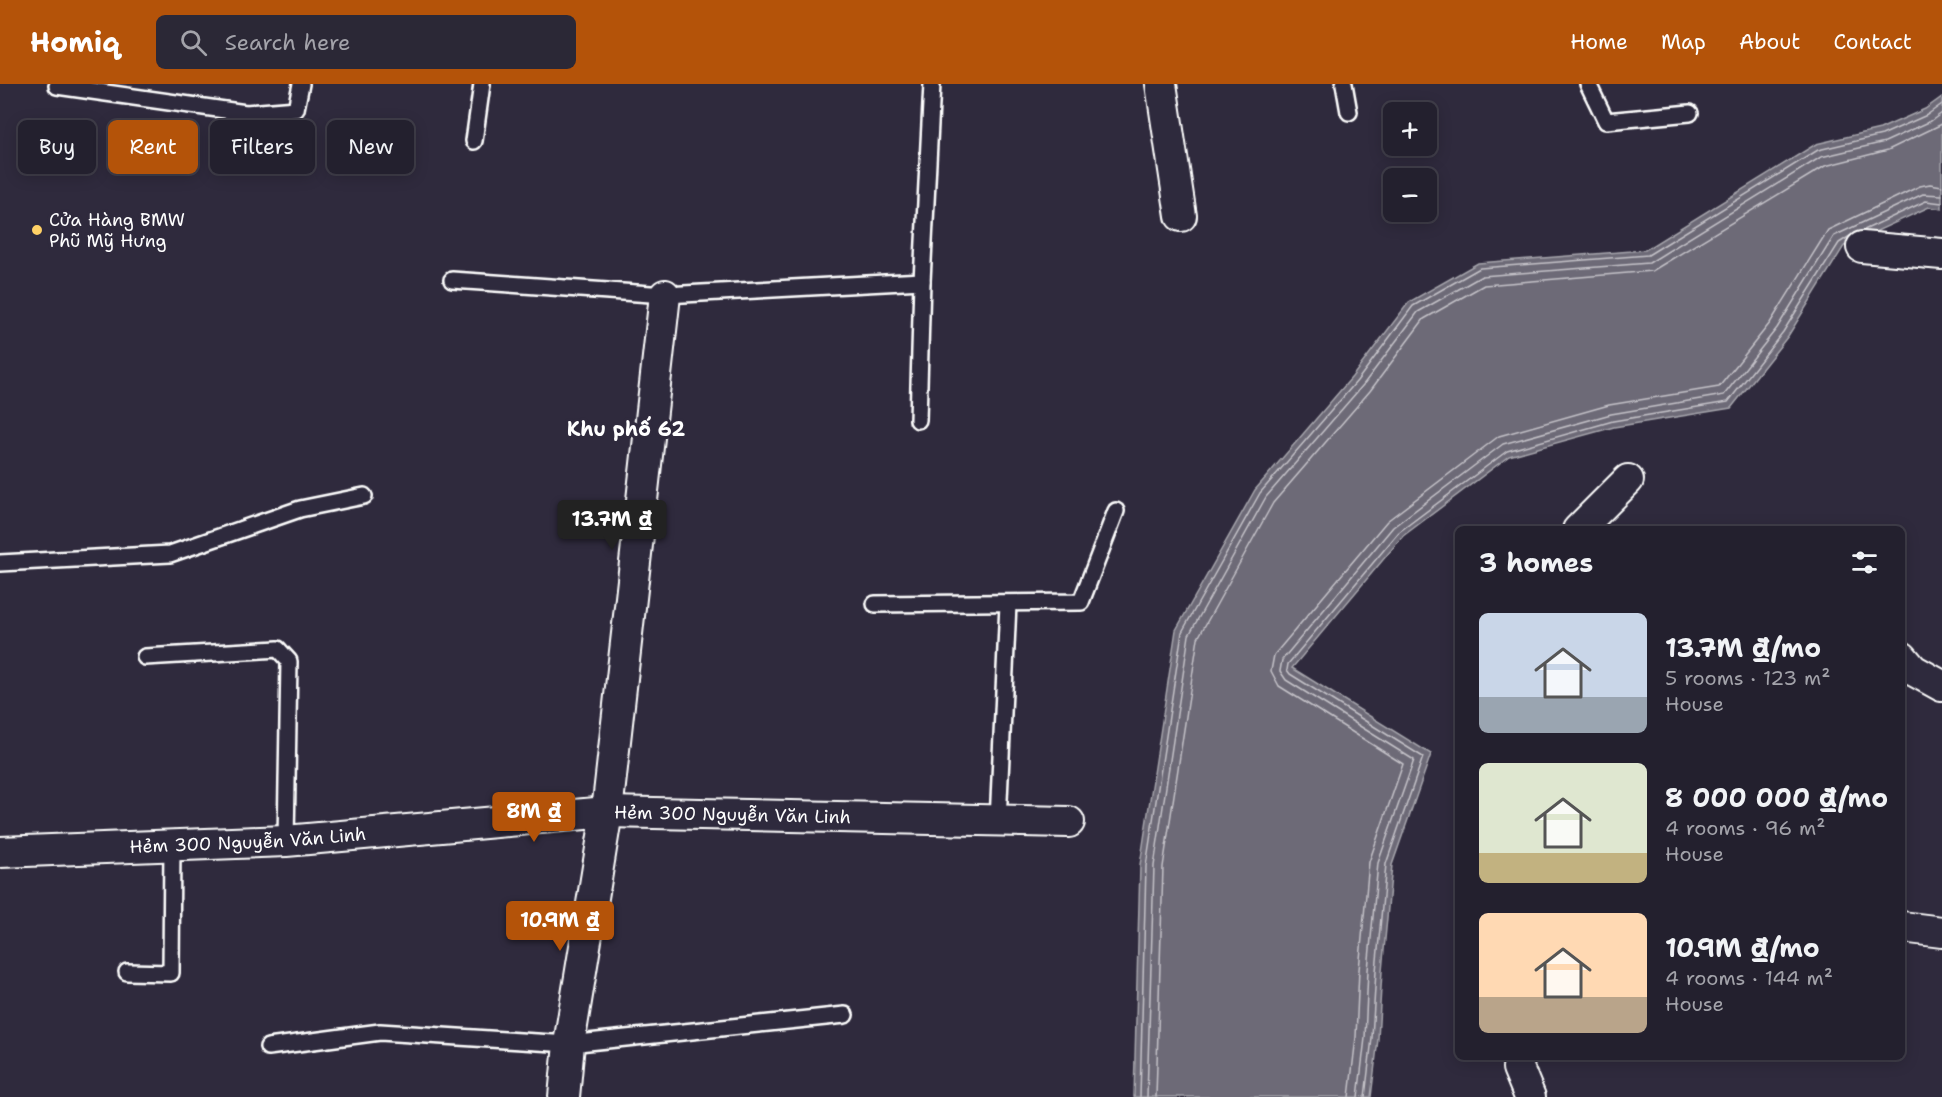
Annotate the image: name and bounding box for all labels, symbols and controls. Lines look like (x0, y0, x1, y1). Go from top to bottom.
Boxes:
search box (156, 15, 576, 69)
text: Homiq (30, 23, 120, 61)
icon: search (177, 26, 210, 59)
text: Search here (225, 28, 351, 57)
text: Home (1570, 28, 1628, 56)
text: Map (1661, 28, 1706, 56)
text: About (1739, 28, 1800, 56)
text: Contact (1833, 28, 1912, 56)
map controls (1383, 102, 1437, 222)
button: + (1383, 102, 1437, 156)
chip: Buy (18, 120, 96, 174)
chip: Rent (108, 120, 198, 174)
chip: Filters (210, 120, 315, 174)
chip: New (327, 120, 414, 174)
button: − (1383, 168, 1437, 222)
place label: Cửa Hàng BMW Phũ Mỹ Hưng (49, 208, 185, 253)
marker: Cửa Hàng BMW Phũ Mỹ Hưng (30, 223, 44, 237)
district label: Khu phố 62 (567, 416, 685, 442)
pin: 13.7M ₫ (557, 500, 667, 551)
text: 13.7M ₫ (572, 506, 653, 532)
text: 3 homes (1479, 545, 1593, 580)
icon: filters (1848, 546, 1881, 579)
text: 13.7M ₫/mo (1665, 630, 1821, 665)
icon: home (1527, 637, 1599, 709)
text: 5 rooms · 123 m² (1665, 665, 1831, 691)
text: House (1665, 691, 1724, 717)
text: 8 000 000 ₫/mo (1665, 780, 1888, 815)
icon: home (1527, 787, 1599, 859)
pin: 8M ₫ (498, 792, 570, 843)
text: 8M ₫ (506, 798, 562, 824)
street label: Hẻm 300 Nguyễn Văn Linh (614, 800, 851, 829)
text: 4 rooms · 96 m² (1665, 815, 1826, 841)
street label: Hẻm 300 Nguyễn Văn Linh (129, 822, 367, 859)
text: House (1665, 841, 1724, 867)
pin: 10.9M ₫ (505, 901, 615, 952)
text: 10.9M ₫ (520, 907, 600, 933)
text: 10.9M ₫/mo (1665, 930, 1820, 965)
icon: home (1527, 937, 1599, 1009)
text: 4 rooms · 144 m² (1665, 965, 1833, 991)
text: House (1665, 991, 1724, 1017)

